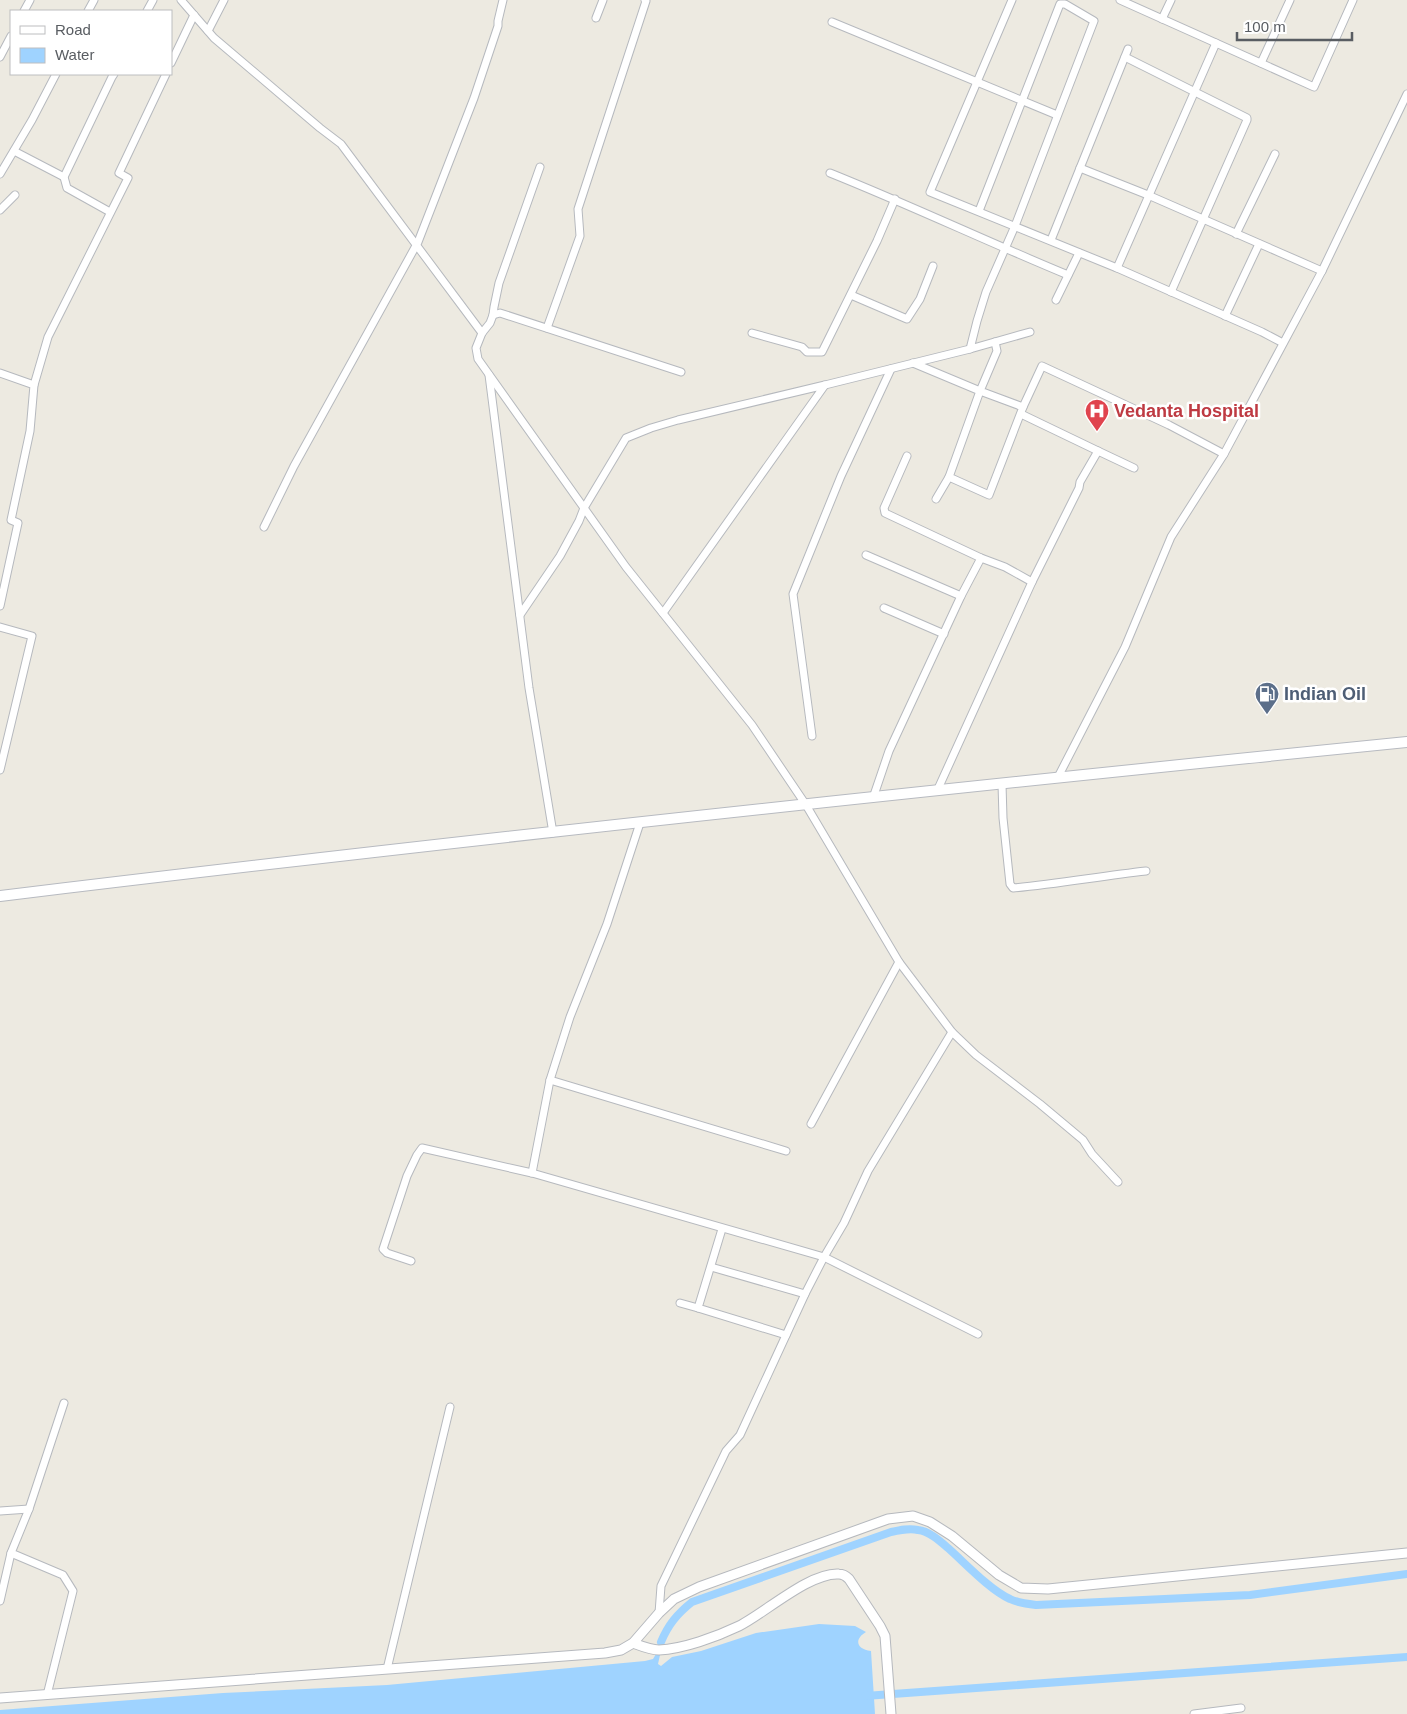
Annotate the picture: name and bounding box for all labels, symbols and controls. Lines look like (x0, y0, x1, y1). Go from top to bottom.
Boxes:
legend (10, 10, 172, 75)
scale bar (1237, 10, 1352, 42)
text: 100 m (1244, 18, 1286, 35)
text: Road (55, 21, 91, 38)
text: Water (55, 46, 94, 63)
hospital icon: Vedanta Hospital (1084, 398, 1110, 432)
place label: Vedanta Hospital (1114, 401, 1259, 421)
fuel station icon: Indian Oil (1254, 681, 1280, 715)
place label: Indian Oil (1284, 684, 1366, 704)

